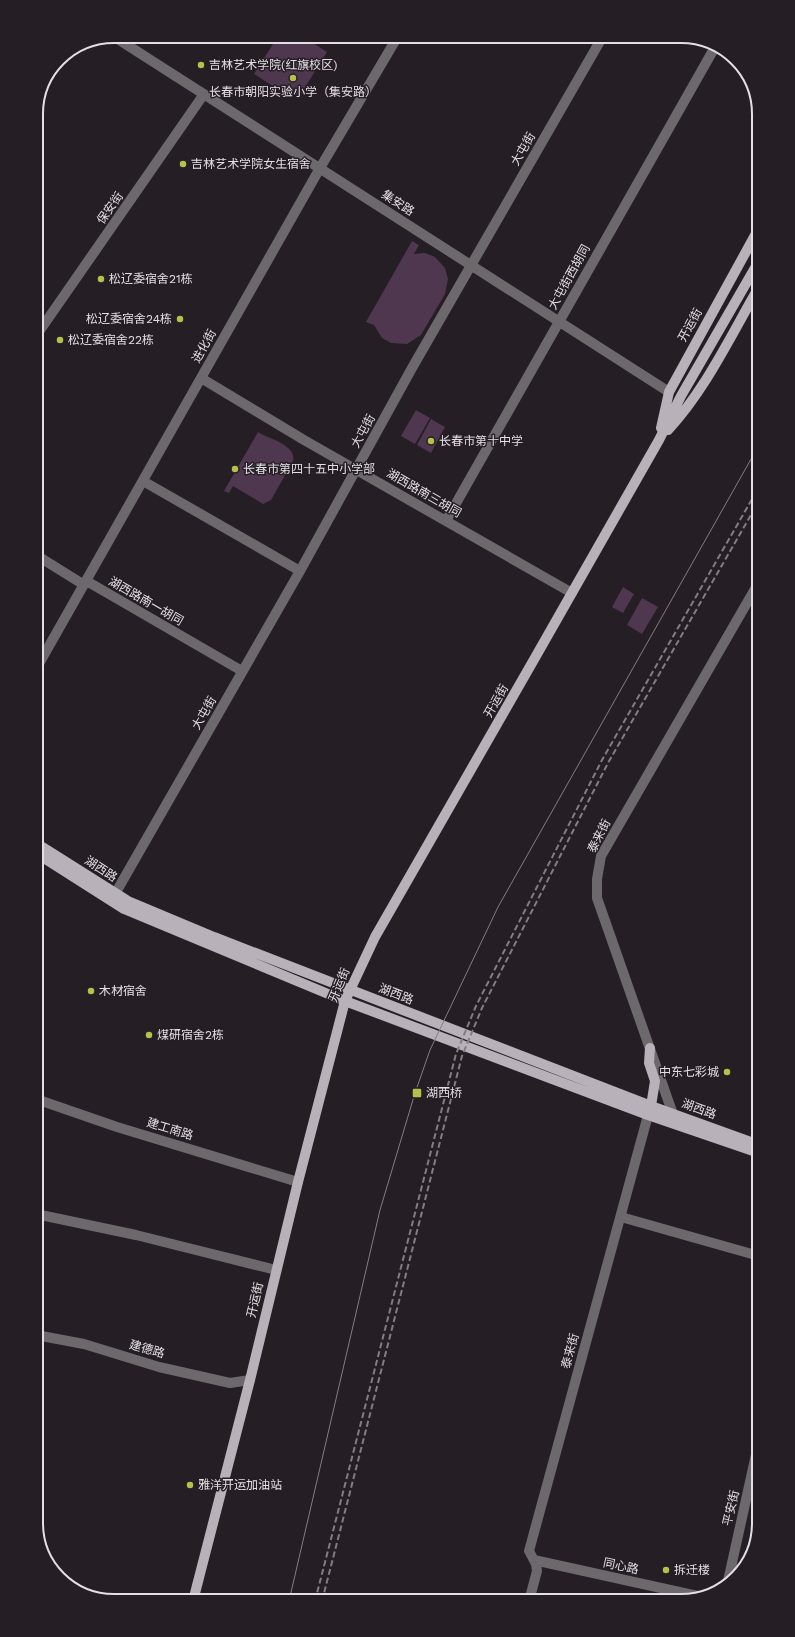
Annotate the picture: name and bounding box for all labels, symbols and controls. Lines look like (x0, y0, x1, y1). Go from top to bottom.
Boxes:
place label: 吉林艺术学院(红旗校区) (209, 58, 337, 72)
marker: 吉林艺术学院(红旗校区) (196, 60, 206, 70)
marker: 长春市朝阳实验小学（集安路） (288, 73, 298, 83)
place label: 长春市朝阳实验小学（集安路） (209, 85, 377, 99)
street label: 大屯街 (508, 130, 538, 168)
place label: 吉林艺术学院女生宿舍 (191, 157, 311, 171)
marker: 吉林艺术学院女生宿舍 (178, 159, 188, 169)
street label: 集安路 (379, 187, 417, 219)
street label: 保安街 (94, 189, 126, 227)
street label: 大屯街西胡同 (545, 242, 593, 312)
place label: 松辽委宿舍21栋 (109, 272, 193, 286)
marker: 松辽委宿舍21栋 (96, 274, 106, 284)
street label: 开运街 (675, 306, 705, 344)
place label: 松辽委宿舍24栋 (86, 312, 172, 326)
marker: 松辽委宿舍24栋 (175, 314, 185, 324)
street label: 进化街 (189, 327, 219, 365)
place label: 松辽委宿舍22栋 (68, 333, 154, 347)
marker: 松辽委宿舍22栋 (55, 335, 65, 345)
street label: 大屯街 (348, 412, 378, 450)
place label: 长春市第十中学 (439, 434, 523, 448)
marker: 长春市第十中学 (426, 436, 436, 446)
place label: 长春市第四十五中小学部 (243, 462, 375, 476)
marker: 长春市第四十五中小学部 (230, 464, 240, 474)
street label: 湖西路南三胡同 (384, 466, 464, 520)
street label: 湖西路南一胡同 (106, 574, 186, 628)
street label: 开运街 (481, 682, 511, 720)
street label: 大屯街 (189, 694, 219, 732)
street label: 泰来街 (585, 817, 613, 855)
street label: 湖西路 (82, 853, 120, 885)
street label: 开运街 (326, 966, 352, 1004)
street label: 湖西路 (377, 981, 415, 1007)
place label: 木材宿舍 (99, 984, 147, 998)
marker: 木材宿舍 (86, 986, 96, 996)
place label: 煤研宿舍2栋 (157, 1028, 224, 1042)
marker: 煤研宿舍2栋 (144, 1030, 154, 1040)
place label: 中东七彩城 (659, 1065, 719, 1079)
marker: 中东七彩城 (722, 1067, 732, 1077)
place label: 湖西桥 (426, 1086, 462, 1100)
marker: 湖西桥 (411, 1087, 423, 1099)
street label: 湖西路 (680, 1096, 718, 1122)
street label: 建工南路 (145, 1115, 195, 1143)
street label: 开运街 (244, 1281, 266, 1319)
street label: 泰来街 (559, 1332, 581, 1370)
street label: 建德路 (128, 1337, 166, 1361)
place label: 雅洋开运加油站 (198, 1478, 282, 1492)
marker: 雅洋开运加油站 (185, 1480, 195, 1490)
street label: 平安街 (720, 1489, 742, 1527)
street label: 同心路 (602, 1555, 640, 1577)
place label: 拆迁楼 (674, 1563, 710, 1577)
marker: 拆迁楼 (661, 1565, 671, 1575)

